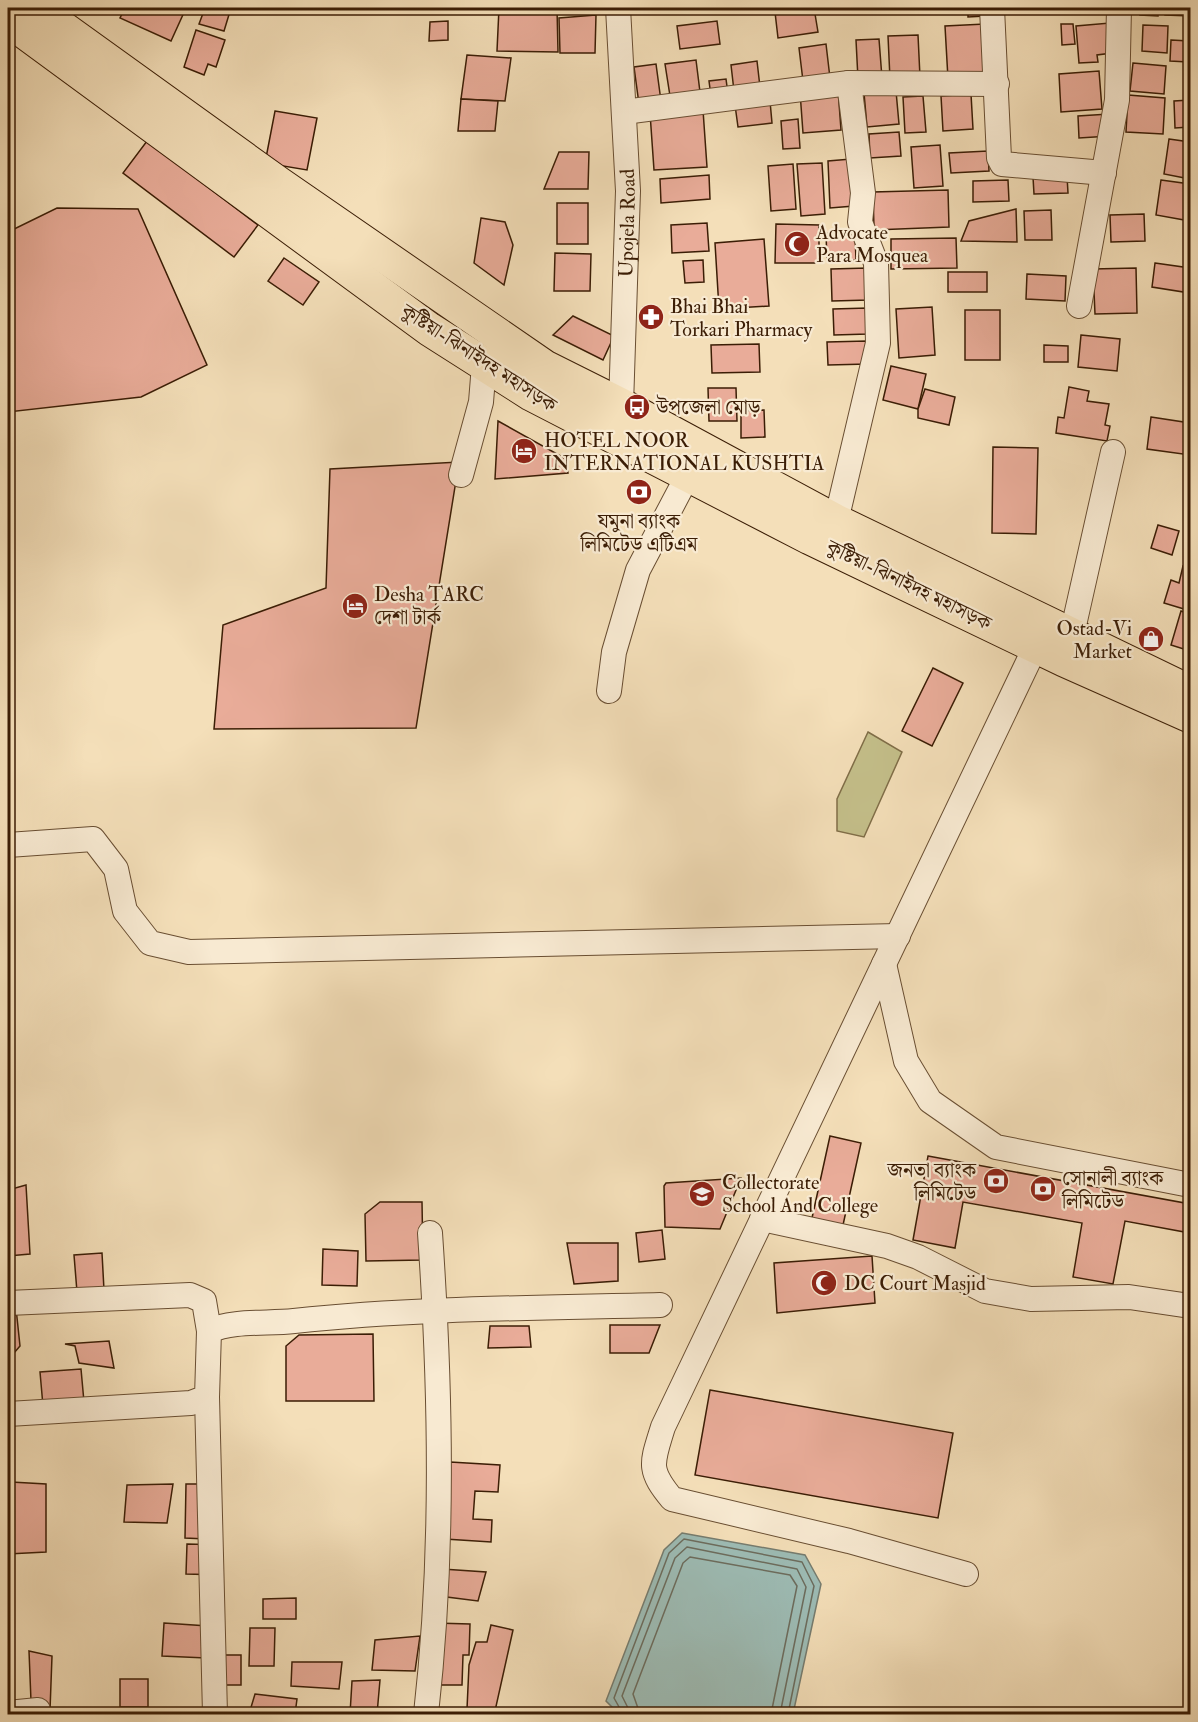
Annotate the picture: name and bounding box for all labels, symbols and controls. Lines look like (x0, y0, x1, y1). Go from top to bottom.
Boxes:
street label: Upojela Road (613, 168, 641, 278)
place label: Advocate Para Mosquea (815, 220, 929, 268)
mosque icon: Advocate Para Mosquea (782, 229, 812, 259)
place label: Bhai Bhai Torkari Pharmacy (670, 294, 814, 342)
street label: কুষ্টিয়া-ঝিনাইদহ মহাসড়ক (396, 298, 562, 418)
pharmacy icon: Bhai Bhai Torkari Pharmacy (636, 302, 666, 332)
bus stop icon: উপজেলা মোড় (622, 392, 652, 422)
place label: উপজেলা মোড় (655, 394, 761, 420)
place label: HOTEL NOOR INTERNATIONAL KUSHTIA (544, 428, 825, 476)
hotel icon: HOTEL NOOR INTERNATIONAL KUSHTIA (509, 436, 539, 466)
bank icon: যমুনা ব্যাংক লিমিটেড এটিএম (624, 477, 654, 507)
place label: যমুনা ব্যাংক লিমিটেড এটিএম (580, 509, 699, 557)
street label: কুষ্টিয়া-ঝিনাইদহ মহাসড়ক (821, 534, 996, 637)
place label: Desha TARC দেশা টার্ক (374, 582, 484, 630)
hotel icon: Desha TARC দেশা টার্ক (340, 591, 370, 621)
place label: Ostad-Vi Market (1056, 616, 1133, 664)
shop icon: Ostad-Vi Market (1136, 624, 1166, 654)
place label: জনতা ব্যাংক লিমিটেড (886, 1158, 977, 1206)
bank icon: জনতা ব্যাংক লিমিটেড (981, 1166, 1011, 1196)
place label: সোনালী ব্যাংক লিমিটেড (1061, 1166, 1164, 1214)
place label: Collectorate School And College (722, 1170, 878, 1218)
bank icon: সোনালী ব্যাংক লিমিটেড (1028, 1174, 1058, 1204)
school or university icon: Collectorate School And College (687, 1179, 717, 1209)
mosque icon: DC Court Masjid (809, 1268, 839, 1298)
place label: DC Court Masjid (844, 1271, 986, 1296)

